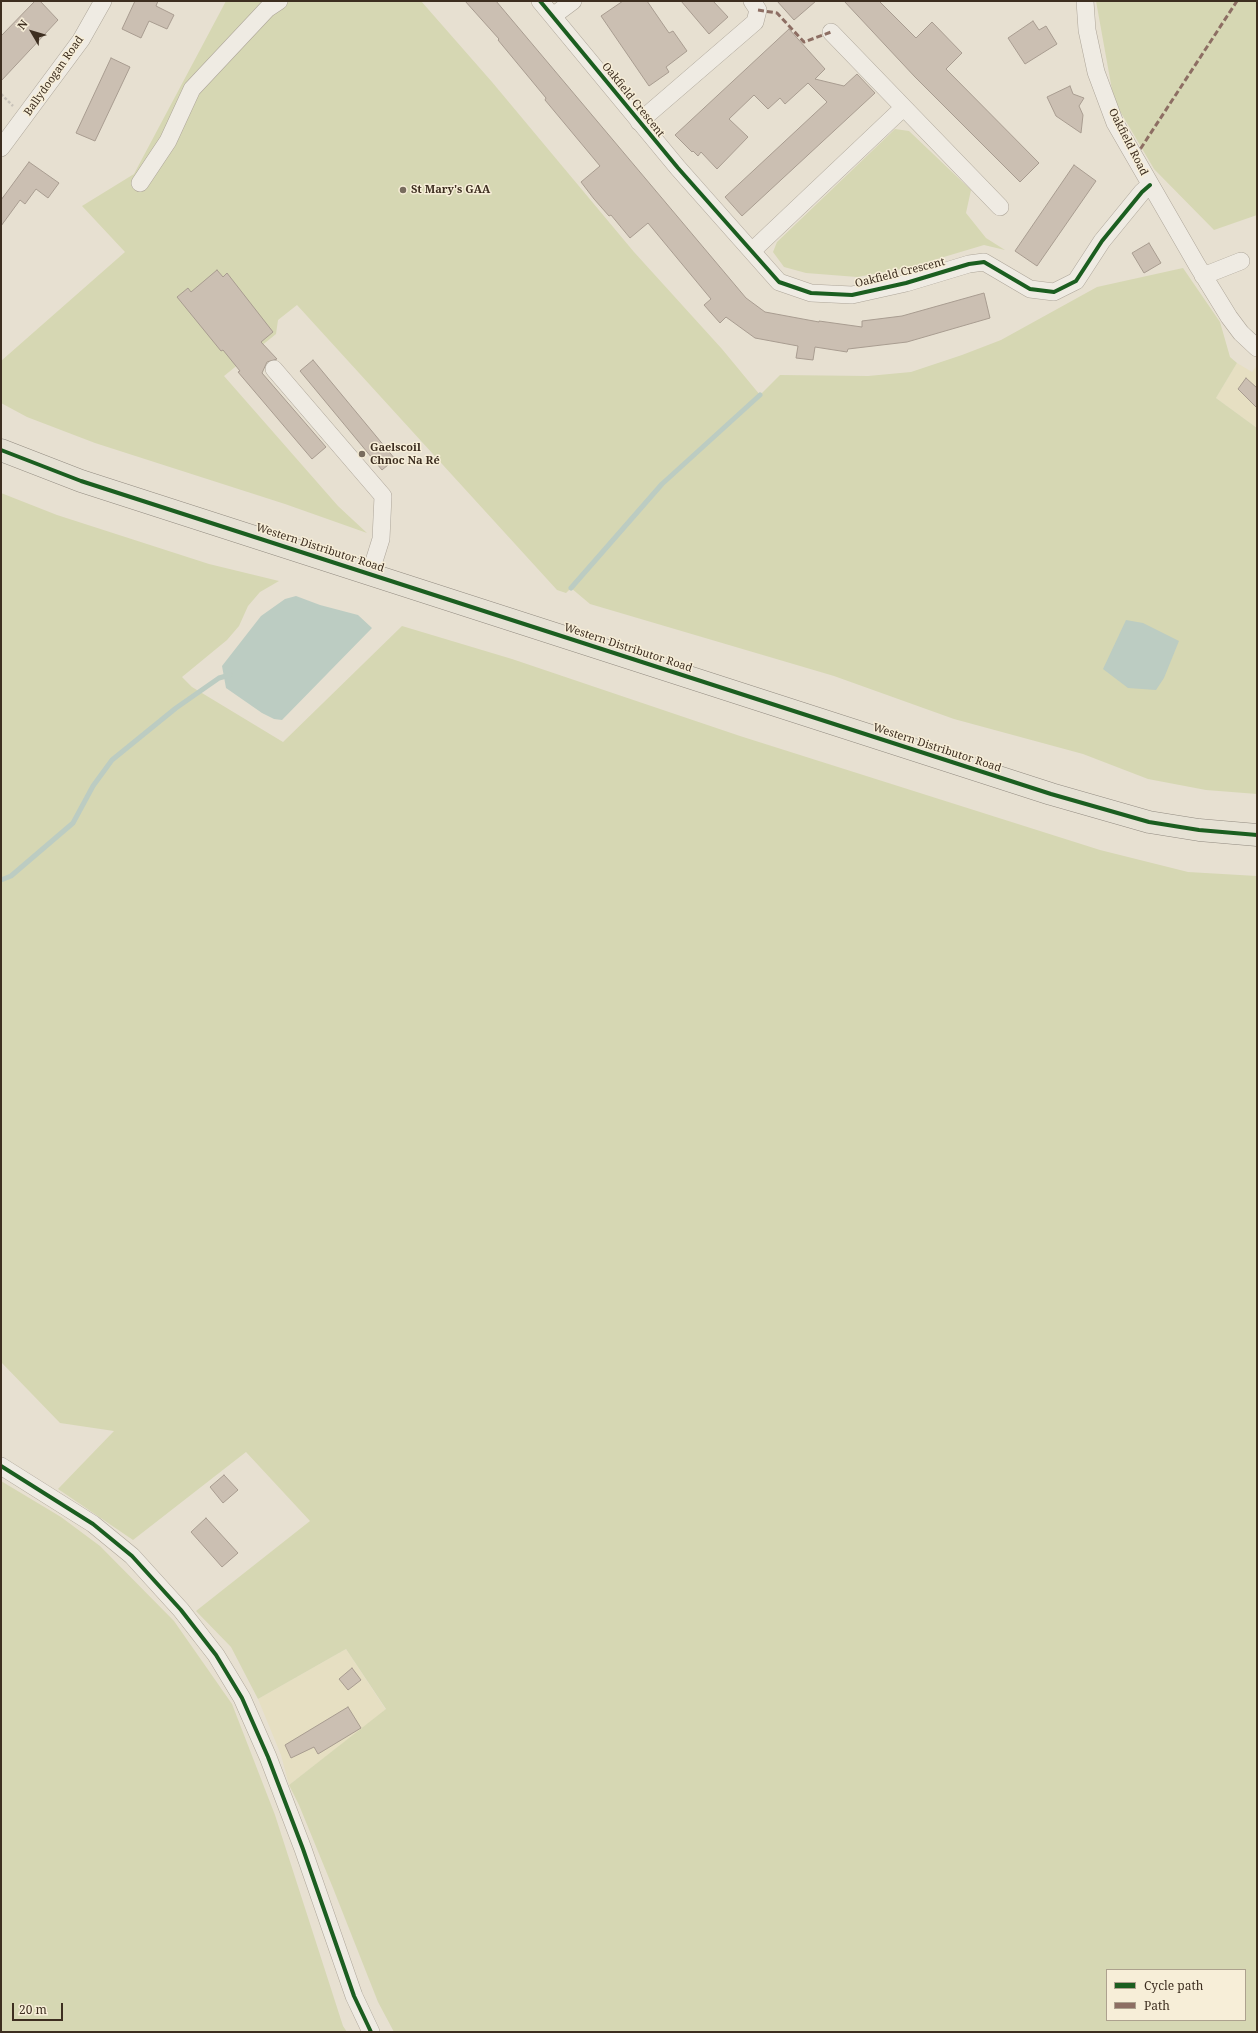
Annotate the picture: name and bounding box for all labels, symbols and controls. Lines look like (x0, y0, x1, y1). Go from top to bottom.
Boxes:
north arrow (12, 12, 52, 52)
text: N (14, 16, 31, 32)
street label: Ballydoogan Road (22, 34, 86, 118)
street label: Oakfield Crescent (599, 60, 667, 140)
street label: Oakfield Road (1105, 106, 1151, 178)
place label: St Mary's GAA (411, 183, 490, 197)
marker: St Mary's GAA (398, 185, 408, 195)
street label: Oakfield Crescent (854, 255, 946, 291)
place label: Gaelscoil Chnoc Na Ré (370, 441, 440, 467)
marker: Gaelscoil Chnoc Na Ré (357, 449, 367, 459)
street label: Western Distributor Road (254, 521, 386, 575)
street label: Western Distributor Road (562, 621, 694, 675)
street label: Western Distributor Road (871, 721, 1003, 775)
legend (1106, 1969, 1246, 2021)
text: Cycle path (1144, 1977, 1203, 1994)
scale bar (14, 1995, 65, 2021)
text: Path (1144, 1997, 1170, 2014)
text: 20 m (19, 2001, 47, 2018)

